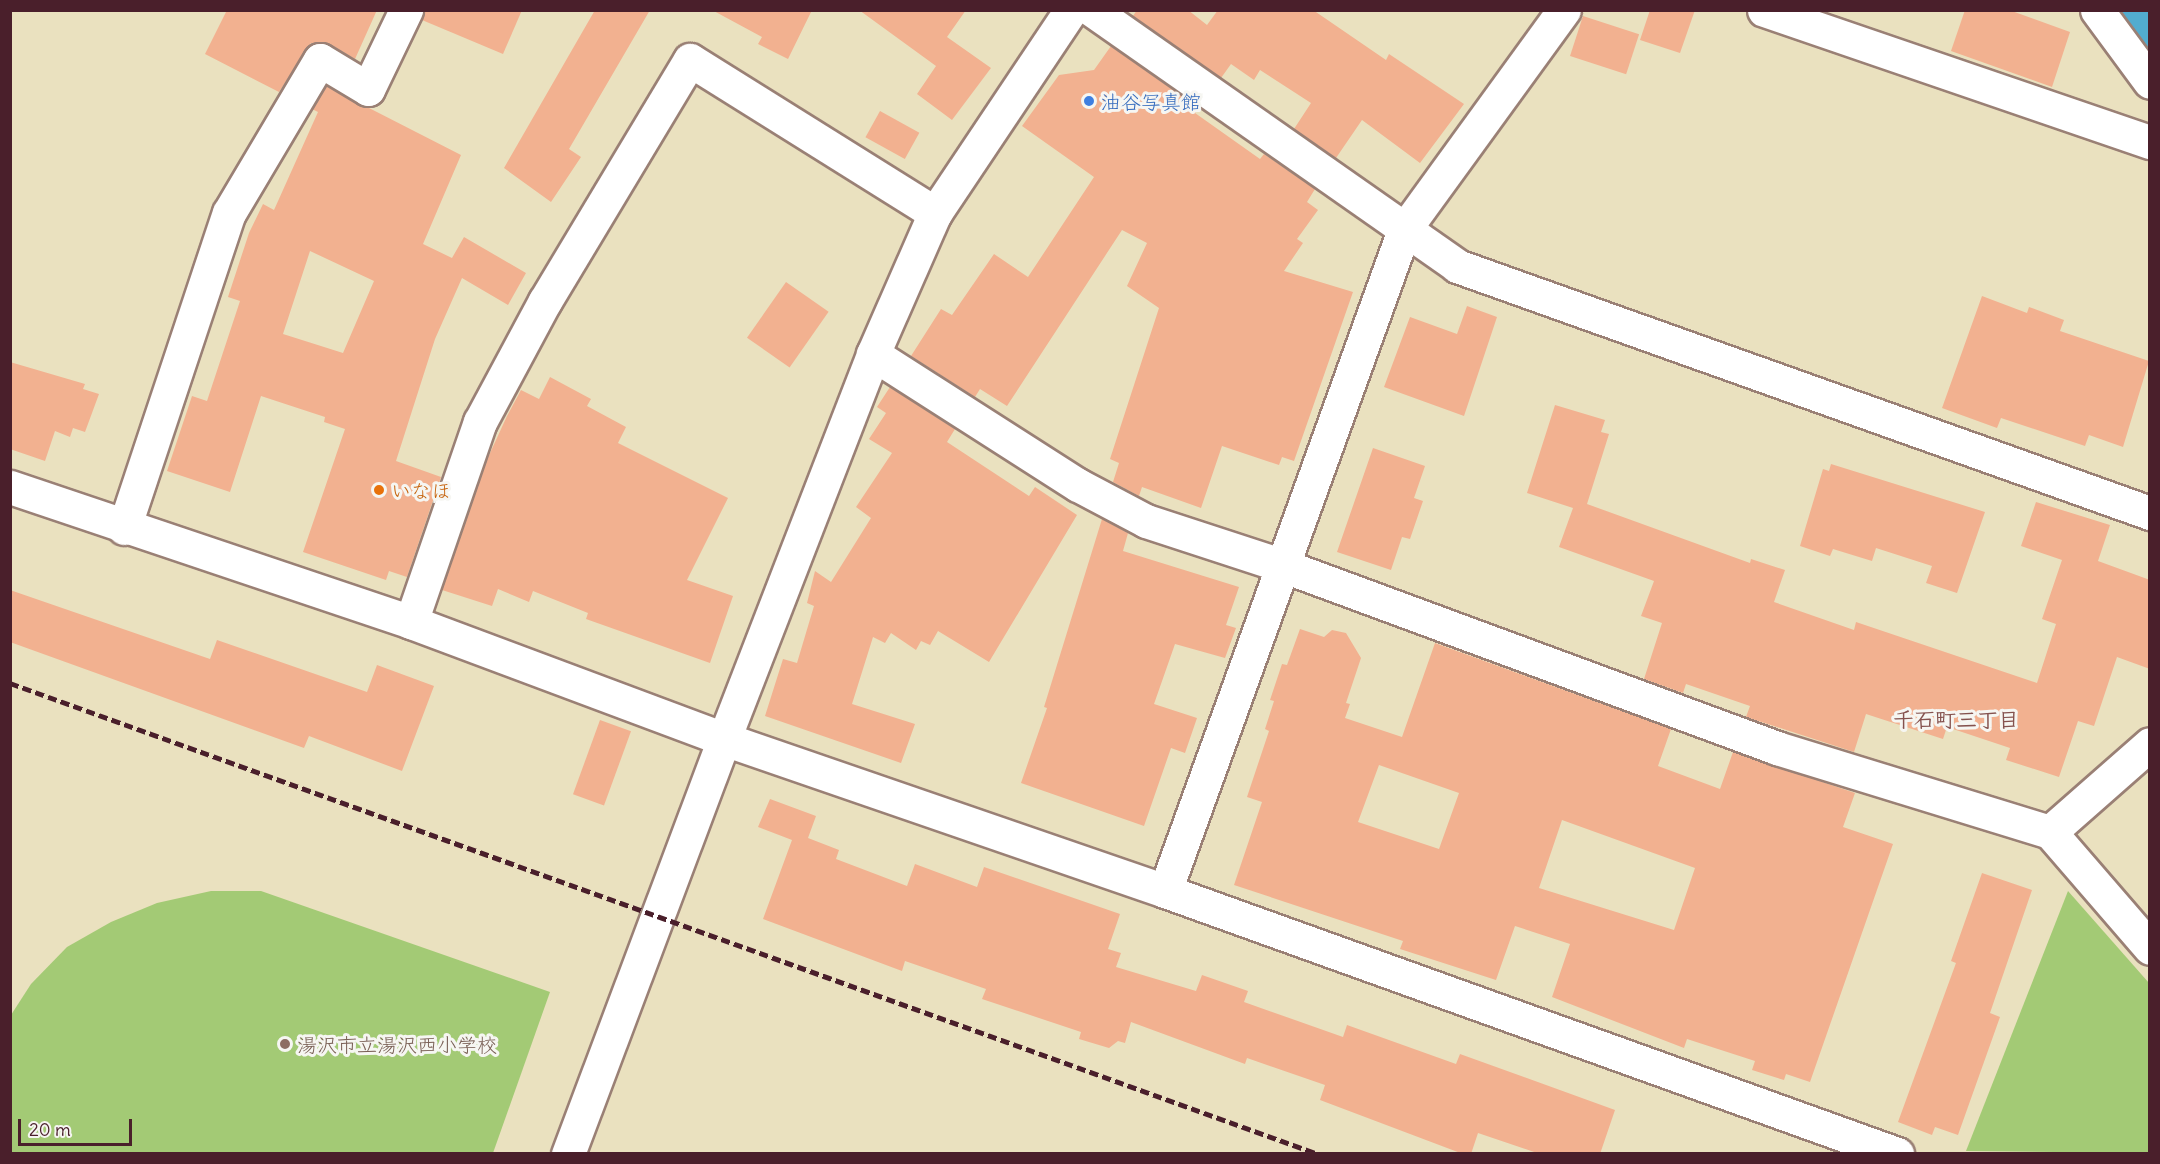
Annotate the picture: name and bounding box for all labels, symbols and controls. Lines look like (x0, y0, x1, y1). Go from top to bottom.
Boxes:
place label: 油谷写真館 (1101, 89, 1201, 113)
marker: 油谷写真館 (1082, 94, 1096, 108)
place label: いなほ (391, 478, 451, 502)
marker: いなほ (372, 483, 386, 497)
district label: 千石町三丁目 (1893, 707, 2019, 733)
place label: 湯沢市立湯沢西小学校 (297, 1032, 497, 1056)
marker: 湯沢市立湯沢西小学校 (278, 1037, 292, 1051)
scale bar (21, 1107, 135, 1145)
text: 20 m (29, 1118, 71, 1141)

